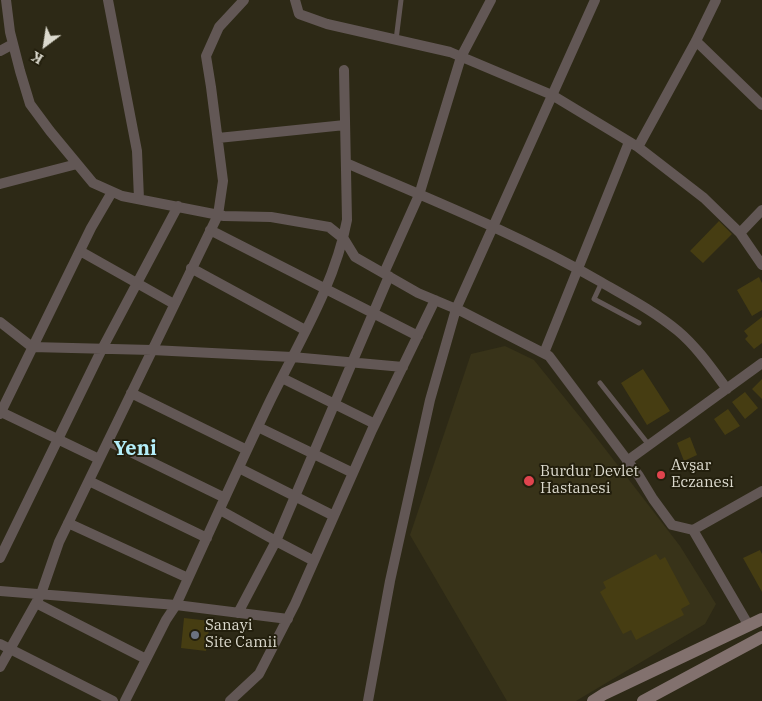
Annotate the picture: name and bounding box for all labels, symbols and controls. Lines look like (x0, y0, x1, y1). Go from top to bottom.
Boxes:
north arrow (20, 20, 70, 70)
text: K (28, 47, 47, 68)
district label: Yeni (113, 437, 157, 461)
place label: Avşar Eczanesi (671, 457, 734, 492)
place label: Burdur Devlet Hastanesi (540, 463, 639, 498)
marker: Avşar Eczanesi (655, 469, 667, 481)
marker: Burdur Devlet Hastanesi (522, 474, 536, 488)
place label: Sanayi Site Camii (205, 617, 277, 652)
marker: Sanayi Site Camii (189, 629, 201, 641)

